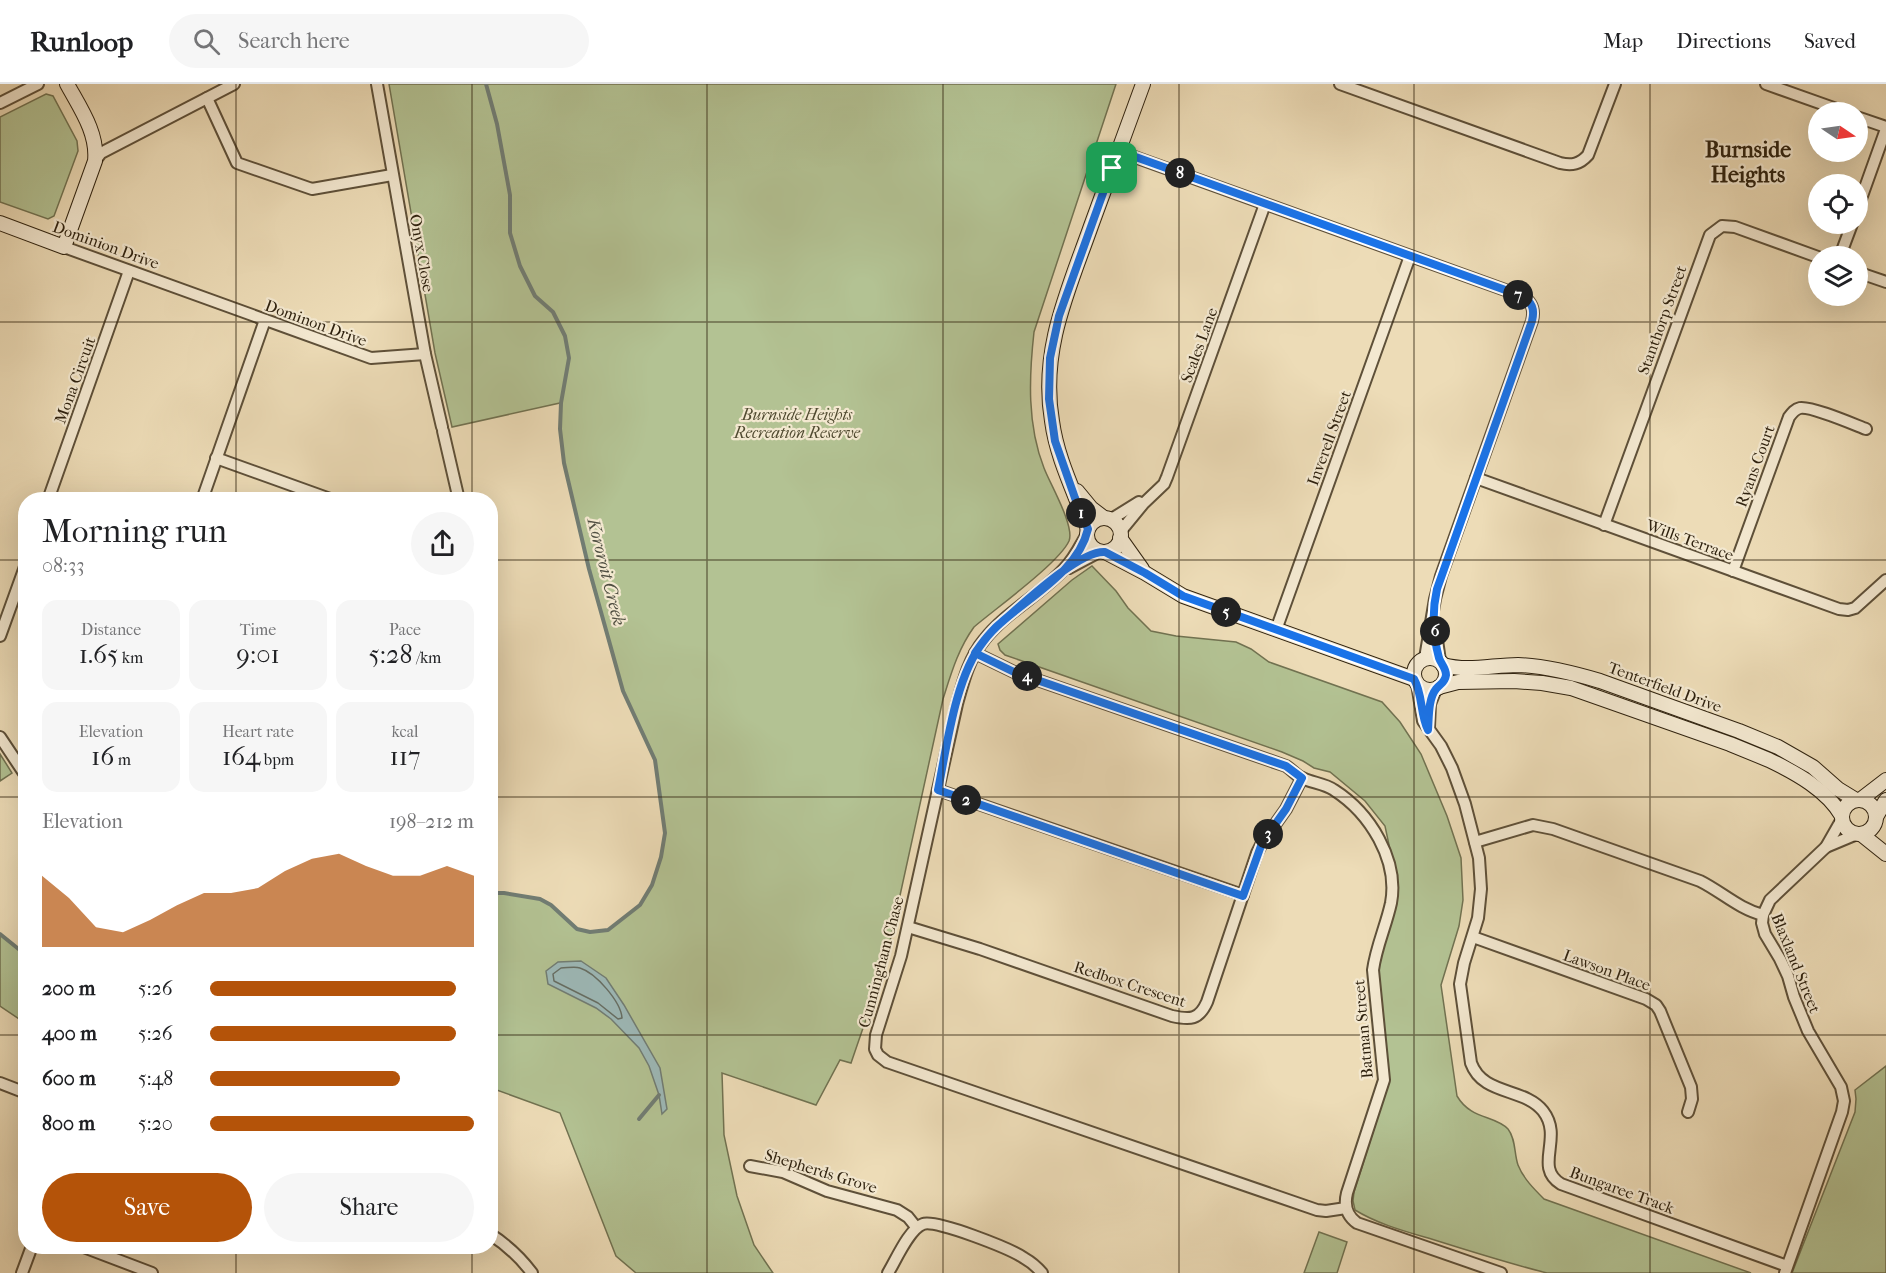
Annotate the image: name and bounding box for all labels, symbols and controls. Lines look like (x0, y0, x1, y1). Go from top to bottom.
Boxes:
search box (169, 14, 589, 68)
text: Runloop (30, 25, 133, 58)
icon: search (190, 25, 223, 58)
text: Search here (238, 28, 350, 54)
text: Map (1603, 29, 1643, 53)
text: Directions (1676, 29, 1771, 53)
text: Saved (1804, 29, 1856, 53)
north arrow (1808, 102, 1868, 162)
map controls (1808, 102, 1868, 306)
district label: Burnside Heights (1705, 137, 1791, 188)
pin (1086, 142, 1137, 193)
icon: arrive (1095, 151, 1128, 184)
pin: 8 (1165, 158, 1195, 188)
text: 8 (1176, 163, 1184, 182)
button: locate (1808, 174, 1868, 234)
street label: Onyx Close (406, 213, 438, 294)
street label: Dominion Drive (50, 217, 162, 273)
button: layers (1808, 246, 1868, 306)
street label: Stanthorp Street (1633, 263, 1691, 377)
pin: 7 (1503, 280, 1533, 310)
text: 7 (1514, 285, 1522, 304)
street label: Dominon Drive (262, 296, 370, 350)
street label: Scales Lane (1177, 305, 1221, 385)
street label: Mona Circuit (50, 334, 100, 426)
street label: Inverell Street (1303, 388, 1355, 488)
park label: Burnside Heights Recreation Reserve (733, 405, 861, 442)
street label: Ryans Court (1731, 422, 1779, 510)
pin: 1 (1066, 498, 1096, 528)
text: 1 (1078, 503, 1084, 522)
text: Morning run (42, 512, 227, 551)
button: share (411, 512, 474, 575)
water label: Kororoit Creek (582, 514, 630, 628)
street label: Wills Terrace (1643, 515, 1736, 565)
text: 08:33 (42, 554, 84, 577)
pin: 5 (1211, 597, 1241, 627)
text: 5 (1223, 602, 1229, 621)
pin: 6 (1420, 616, 1450, 646)
text: Distance (81, 620, 141, 639)
text: Time (240, 620, 276, 639)
text: Pace (389, 620, 421, 639)
text: 6 (1431, 621, 1439, 640)
text: 1.65 (79, 639, 118, 670)
text: 9:01 (236, 639, 280, 670)
text: 5:28 (369, 639, 413, 670)
text: km (118, 648, 143, 667)
text: /km (413, 648, 441, 667)
street label: Tenterfield Drive (1606, 658, 1724, 716)
pin: 4 (1012, 661, 1042, 691)
text: 4 (1022, 666, 1032, 685)
text: Elevation (79, 722, 143, 741)
text: Heart rate (222, 722, 294, 741)
text: kcal (392, 722, 418, 741)
text: 16 (91, 741, 114, 772)
text: 164 (222, 741, 260, 772)
text: 117 (389, 741, 421, 772)
text: m (114, 750, 131, 769)
text: bpm (260, 750, 294, 769)
pin: 2 (951, 785, 981, 815)
text: 2 (962, 790, 970, 809)
text: Elevation (42, 810, 123, 833)
text: 198–212 m (389, 810, 474, 833)
pin: 3 (1253, 819, 1283, 849)
text: 3 (1265, 824, 1271, 843)
street label: Cunningham Chase (854, 894, 908, 1030)
street label: Blaxland Street (1767, 910, 1825, 1016)
street label: Lawson Place (1561, 945, 1653, 995)
street label: Redbox Crescent (1071, 957, 1189, 1011)
text: 200 m (42, 977, 95, 1000)
text: 5:26 (138, 977, 173, 1000)
street label: Batman Street (1349, 978, 1377, 1079)
text: 400 m (42, 1022, 97, 1045)
text: 5:26 (138, 1022, 173, 1045)
text: 600 m (42, 1067, 96, 1090)
text: 5:48 (138, 1067, 173, 1090)
text: 800 m (42, 1112, 95, 1135)
text: 5:20 (138, 1112, 173, 1135)
street label: Shepherds Grove (762, 1145, 880, 1197)
street label: Bungaree Track (1567, 1162, 1678, 1218)
button: Save (42, 1173, 252, 1242)
button: Share (264, 1173, 474, 1242)

